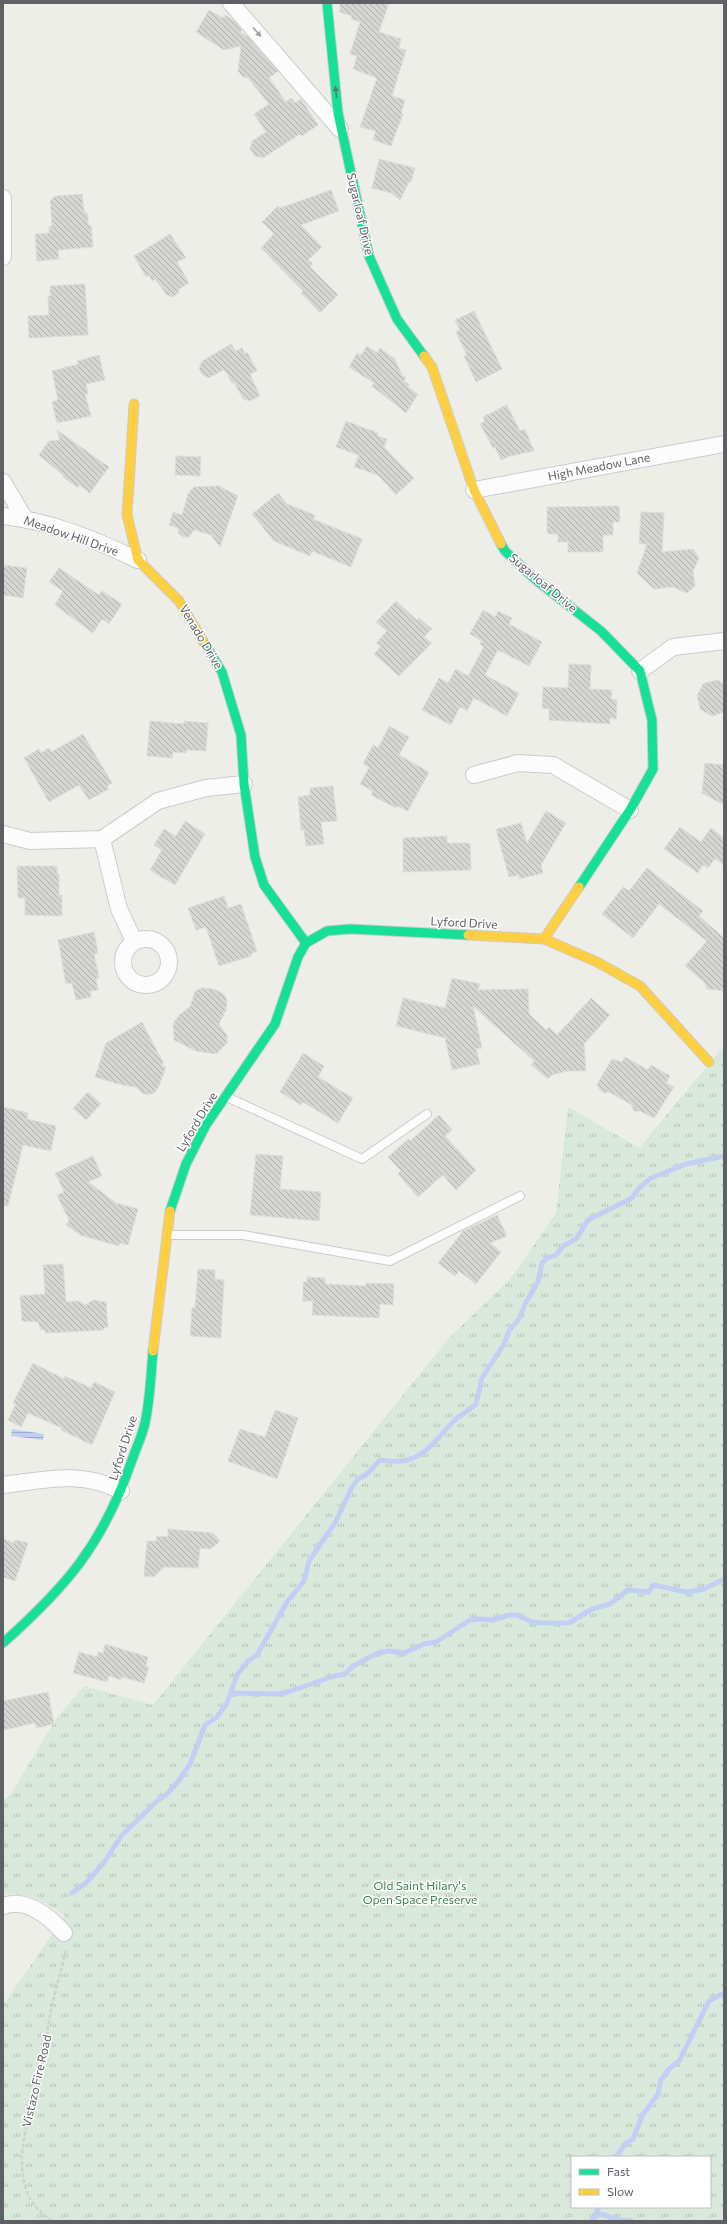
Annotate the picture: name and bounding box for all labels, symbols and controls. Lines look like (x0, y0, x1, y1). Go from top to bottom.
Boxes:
one-way arrow (252, 28, 261, 37)
one-way arrow (333, 86, 339, 98)
street label: Sugarloaf Drive (345, 171, 377, 256)
street label: High Meadow Lane (546, 449, 651, 483)
street label: Meadow Hill Drive (22, 512, 121, 558)
street label: Sugarloaf Drive (507, 550, 580, 615)
street label: Venado Drive (177, 602, 226, 671)
street label: Lyford Drive (430, 913, 498, 931)
street label: Lyford Drive (173, 1089, 219, 1154)
street label: Lyford Drive (105, 1414, 139, 1482)
park label: Old Saint Hilary's Open Space Preserve (363, 1878, 477, 1906)
street label: Vistazo Fire Road (19, 2033, 53, 2128)
legend (571, 2156, 711, 2208)
text: Fast (607, 2164, 630, 2178)
text: Slow (607, 2184, 634, 2198)

